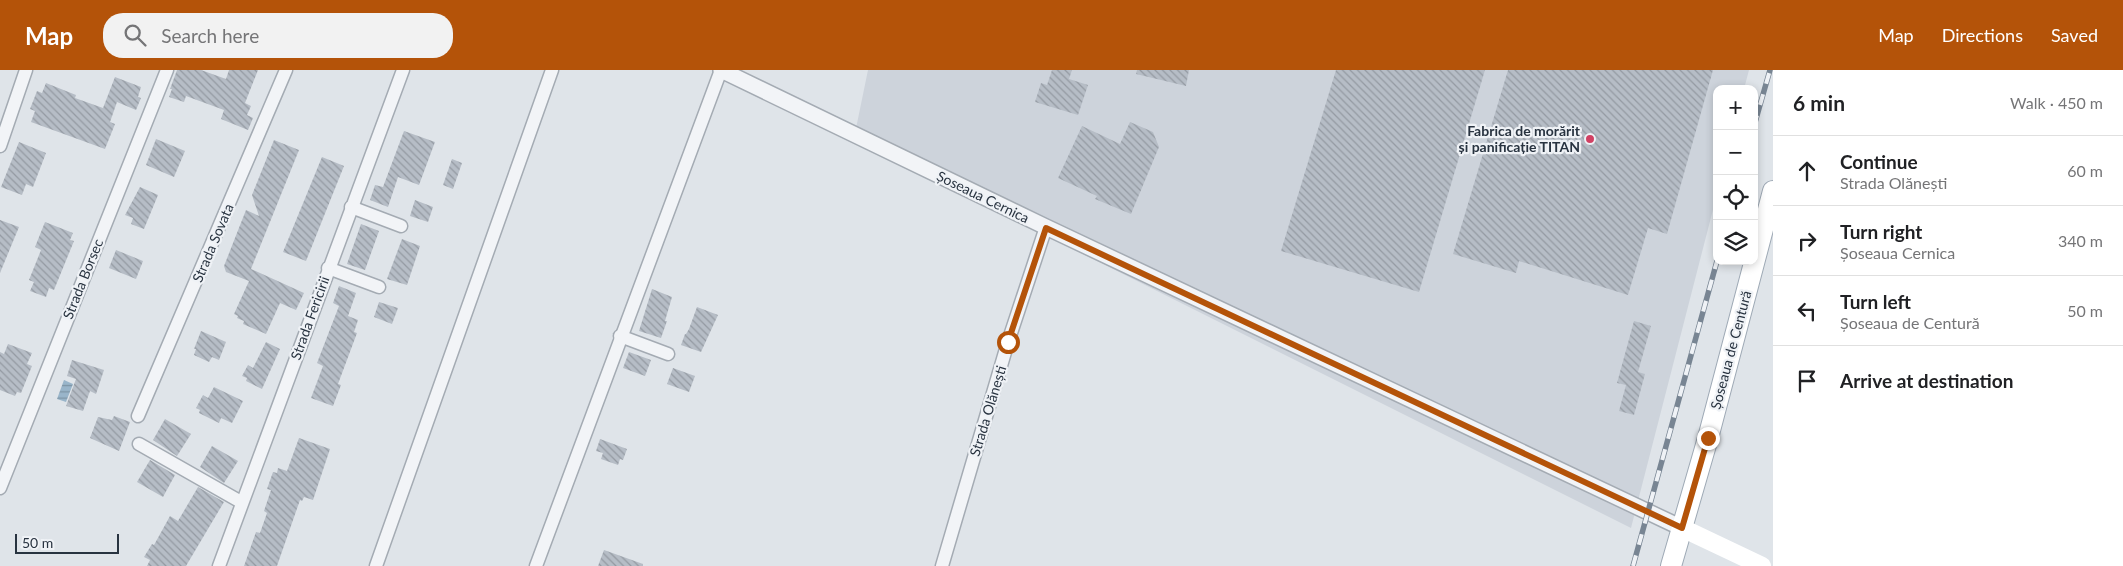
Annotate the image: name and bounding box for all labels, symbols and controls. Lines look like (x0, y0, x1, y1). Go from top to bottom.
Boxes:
search box (103, 13, 453, 58)
text: Map (25, 21, 73, 50)
icon: search (121, 21, 149, 49)
text: Search here (161, 24, 259, 47)
text: Map (1878, 24, 1914, 46)
text: Directions (1942, 24, 2023, 46)
text: Saved (2051, 24, 2098, 46)
map controls (1713, 85, 1758, 265)
button: + (1713, 85, 1758, 130)
text: 6 min (1793, 90, 1845, 115)
text: Walk · 450 m (2010, 93, 2103, 112)
place label: Fabrica de morărit și panificație TITAN (1459, 122, 1581, 155)
button: − (1713, 130, 1758, 175)
marker: Fabrica de morărit și panificație TITAN (1584, 133, 1596, 145)
text: Continue (1840, 150, 1918, 173)
icon: ahead (1793, 157, 1821, 185)
text: 60 m (2067, 161, 2103, 180)
street label: Șoseaua Cernica (934, 167, 1032, 226)
text: Strada Olănești (1840, 173, 1947, 192)
button: locate (1713, 175, 1758, 220)
street label: Strada Sovata (188, 201, 237, 285)
button: layers (1713, 220, 1758, 265)
text: Turn right (1840, 220, 1922, 243)
icon: right (1793, 227, 1821, 255)
text: 340 m (2058, 231, 2103, 250)
street label: Strada Borsec (59, 236, 106, 321)
text: Șoseaua Cernica (1840, 243, 1955, 262)
street label: Strada Fericirii (287, 274, 333, 362)
street label: Șoseaua de Centură (1706, 289, 1755, 411)
text: Turn left (1840, 290, 1911, 313)
icon: left (1793, 297, 1821, 325)
text: 50 m (2067, 301, 2103, 320)
text: Șoseaua de Centură (1840, 313, 1980, 332)
route start (997, 331, 1020, 354)
street label: Strada Olănești (966, 363, 1009, 458)
icon: arrive (1793, 367, 1821, 395)
text: Arrive at destination (1840, 369, 2013, 392)
route end (1697, 427, 1720, 450)
scale bar (15, 531, 119, 554)
text: 50 m (22, 534, 53, 551)

